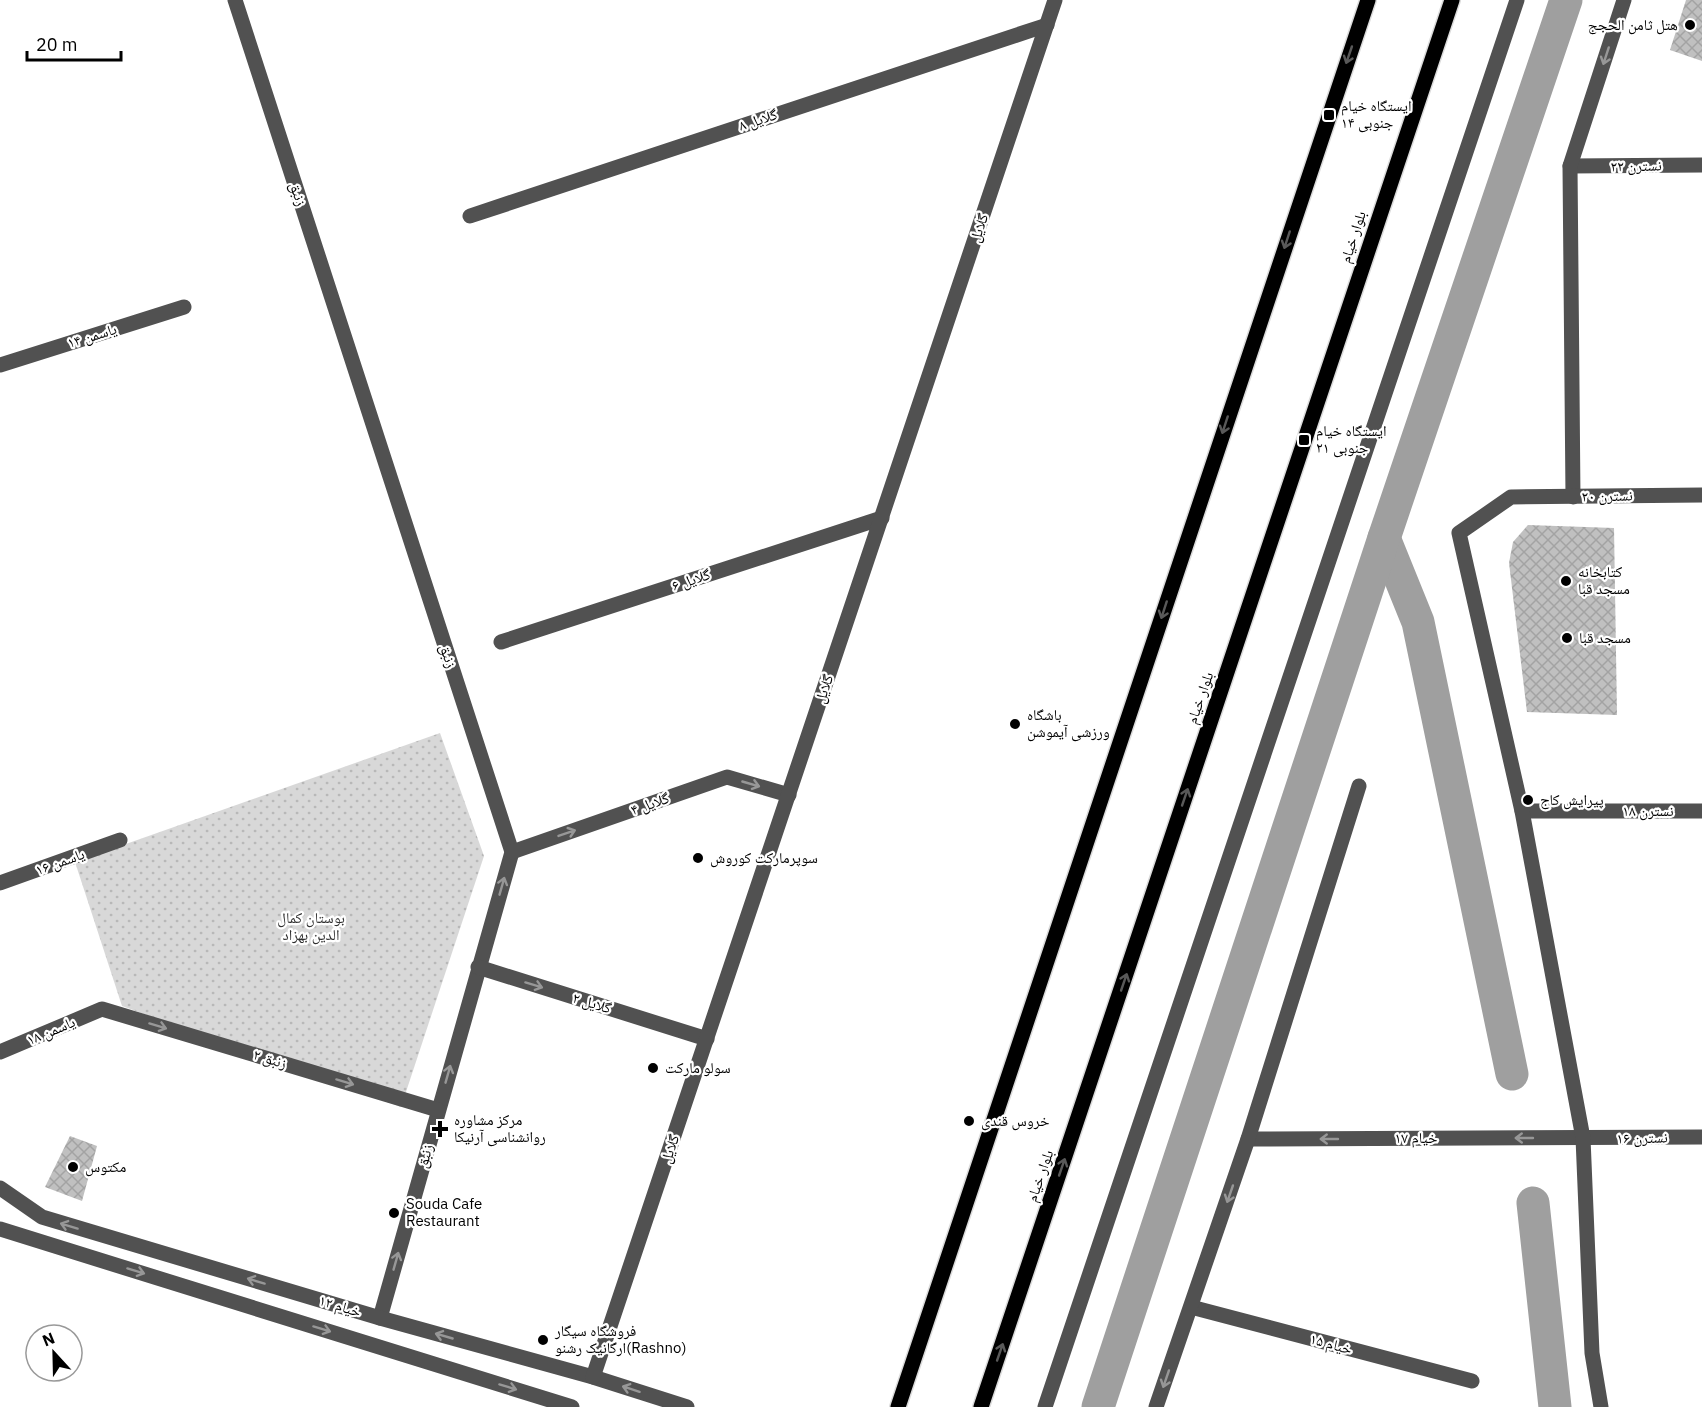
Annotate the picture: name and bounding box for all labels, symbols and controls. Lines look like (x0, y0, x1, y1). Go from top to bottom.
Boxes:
place label: هتل ثامن الحجج (1588, 15, 1678, 35)
marker: هتل ثامن الحجج (1683, 18, 1697, 32)
scale bar (27, 24, 122, 62)
text: 20 m (36, 33, 78, 56)
one-way arrow (1343, 46, 1354, 65)
one-way arrow (1600, 46, 1611, 65)
place label: ایستگاه خیام جنوبی ۱۴ (1341, 96, 1411, 133)
street label: گلایل ۸ (736, 104, 780, 136)
marker: ایستگاه خیام جنوبی ۱۴ (1322, 108, 1336, 122)
street label: نسترن ۲۲ (1610, 156, 1662, 176)
street label: زنبق (285, 180, 311, 209)
street label: بلوار خیام (1335, 208, 1371, 266)
street label: گلایل (965, 211, 993, 245)
one-way arrow (1281, 230, 1292, 249)
street label: یاسمن ۱۴ (65, 319, 120, 353)
one-way arrow (1219, 415, 1230, 434)
place label: ایستگاه خیام جنوبی ۲۱ (1316, 421, 1386, 458)
marker: ایستگاه خیام جنوبی ۲۱ (1297, 433, 1311, 447)
street label: نسترن ۲۰ (1581, 486, 1633, 506)
place label: کتابخانه مسجد قبا (1578, 562, 1630, 598)
street label: گلایل ۶ (669, 564, 713, 596)
marker: کتابخانه مسجد قبا (1559, 574, 1573, 588)
one-way arrow (1157, 600, 1168, 619)
place label: مسجد قبا (1579, 628, 1631, 647)
marker: مسجد قبا (1560, 631, 1574, 645)
street label: زنبق (435, 642, 461, 671)
street label: بلوار خیام (1182, 669, 1218, 727)
street label: گلایل (810, 672, 838, 706)
place label: باشگاه ورزشی آیموشن (1027, 705, 1110, 742)
marker: باشگاه ورزشی آیموشن (1008, 717, 1022, 731)
one-way arrow (741, 779, 760, 790)
street label: گلایل ۴ (628, 788, 672, 820)
one-way arrow (1181, 788, 1192, 807)
place label: پیرایش کاج (1540, 790, 1604, 810)
marker: پیرایش کاج (1521, 793, 1535, 807)
street label: نسترن ۱۸ (1622, 801, 1674, 821)
one-way arrow (557, 826, 576, 837)
street label: یاسمن ۱۶ (33, 844, 88, 880)
place label: سوپرمارکت کوروش (710, 848, 818, 868)
marker: سوپرمارکت کوروش (691, 851, 705, 865)
one-way arrow (497, 877, 508, 896)
park label: بوستان کمال الدین بهزاد (277, 908, 345, 945)
one-way arrow (1119, 973, 1130, 992)
one-way arrow (524, 980, 543, 991)
street label: گلایل ۲ (570, 988, 614, 1018)
street label: یاسمن ۱۸ (24, 1012, 79, 1050)
one-way arrow (148, 1021, 167, 1032)
street label: زنبق ۲ (251, 1044, 289, 1074)
place label: سولو مارکت (665, 1058, 731, 1077)
marker: سولو مارکت (646, 1061, 660, 1075)
one-way arrow (443, 1065, 454, 1084)
one-way arrow (335, 1077, 354, 1088)
place label: مرکز مشاوره روانشناسی آرنیکا (454, 1110, 546, 1147)
place label: خروس قندی (981, 1111, 1050, 1131)
marker: خروس قندی (962, 1114, 976, 1128)
marker: مرکز مشاوره روانشناسی آرنیکا (431, 1120, 449, 1138)
street label: خیام ۱۷ (1394, 1128, 1438, 1148)
street label: نسترن ۱۶ (1616, 1128, 1668, 1148)
street label: گلایل (656, 1132, 684, 1166)
one-way arrow (1515, 1132, 1535, 1144)
one-way arrow (1320, 1133, 1340, 1144)
street label: زنبق (412, 1142, 438, 1170)
street label: بلوار خیام (1022, 1147, 1058, 1205)
place label: مکتوس (85, 1157, 127, 1177)
one-way arrow (1057, 1158, 1068, 1177)
marker: مکتوس (66, 1160, 80, 1174)
one-way arrow (1223, 1184, 1234, 1203)
place label: Souda Cafe Restaurant (406, 1194, 482, 1230)
marker: Souda Cafe Restaurant (387, 1206, 401, 1220)
one-way arrow (60, 1220, 79, 1231)
one-way arrow (390, 1252, 402, 1271)
one-way arrow (126, 1266, 145, 1277)
one-way arrow (247, 1275, 266, 1286)
street label: خیام ۱۲ (316, 1290, 364, 1322)
place label: فروشگاه سیگار ارگانیک رشنو(Rashno) (554, 1321, 686, 1357)
north arrow (24, 1323, 84, 1383)
one-way arrow (312, 1324, 331, 1335)
text: N (39, 1328, 58, 1351)
one-way arrow (435, 1329, 454, 1341)
street label: خیام ۱۵ (1308, 1329, 1355, 1359)
marker: فروشگاه سیگار ارگانیک رشنو(Rashno) (536, 1333, 550, 1347)
one-way arrow (995, 1343, 1006, 1361)
one-way arrow (1160, 1369, 1171, 1388)
one-way arrow (498, 1382, 517, 1393)
one-way arrow (622, 1383, 641, 1394)

